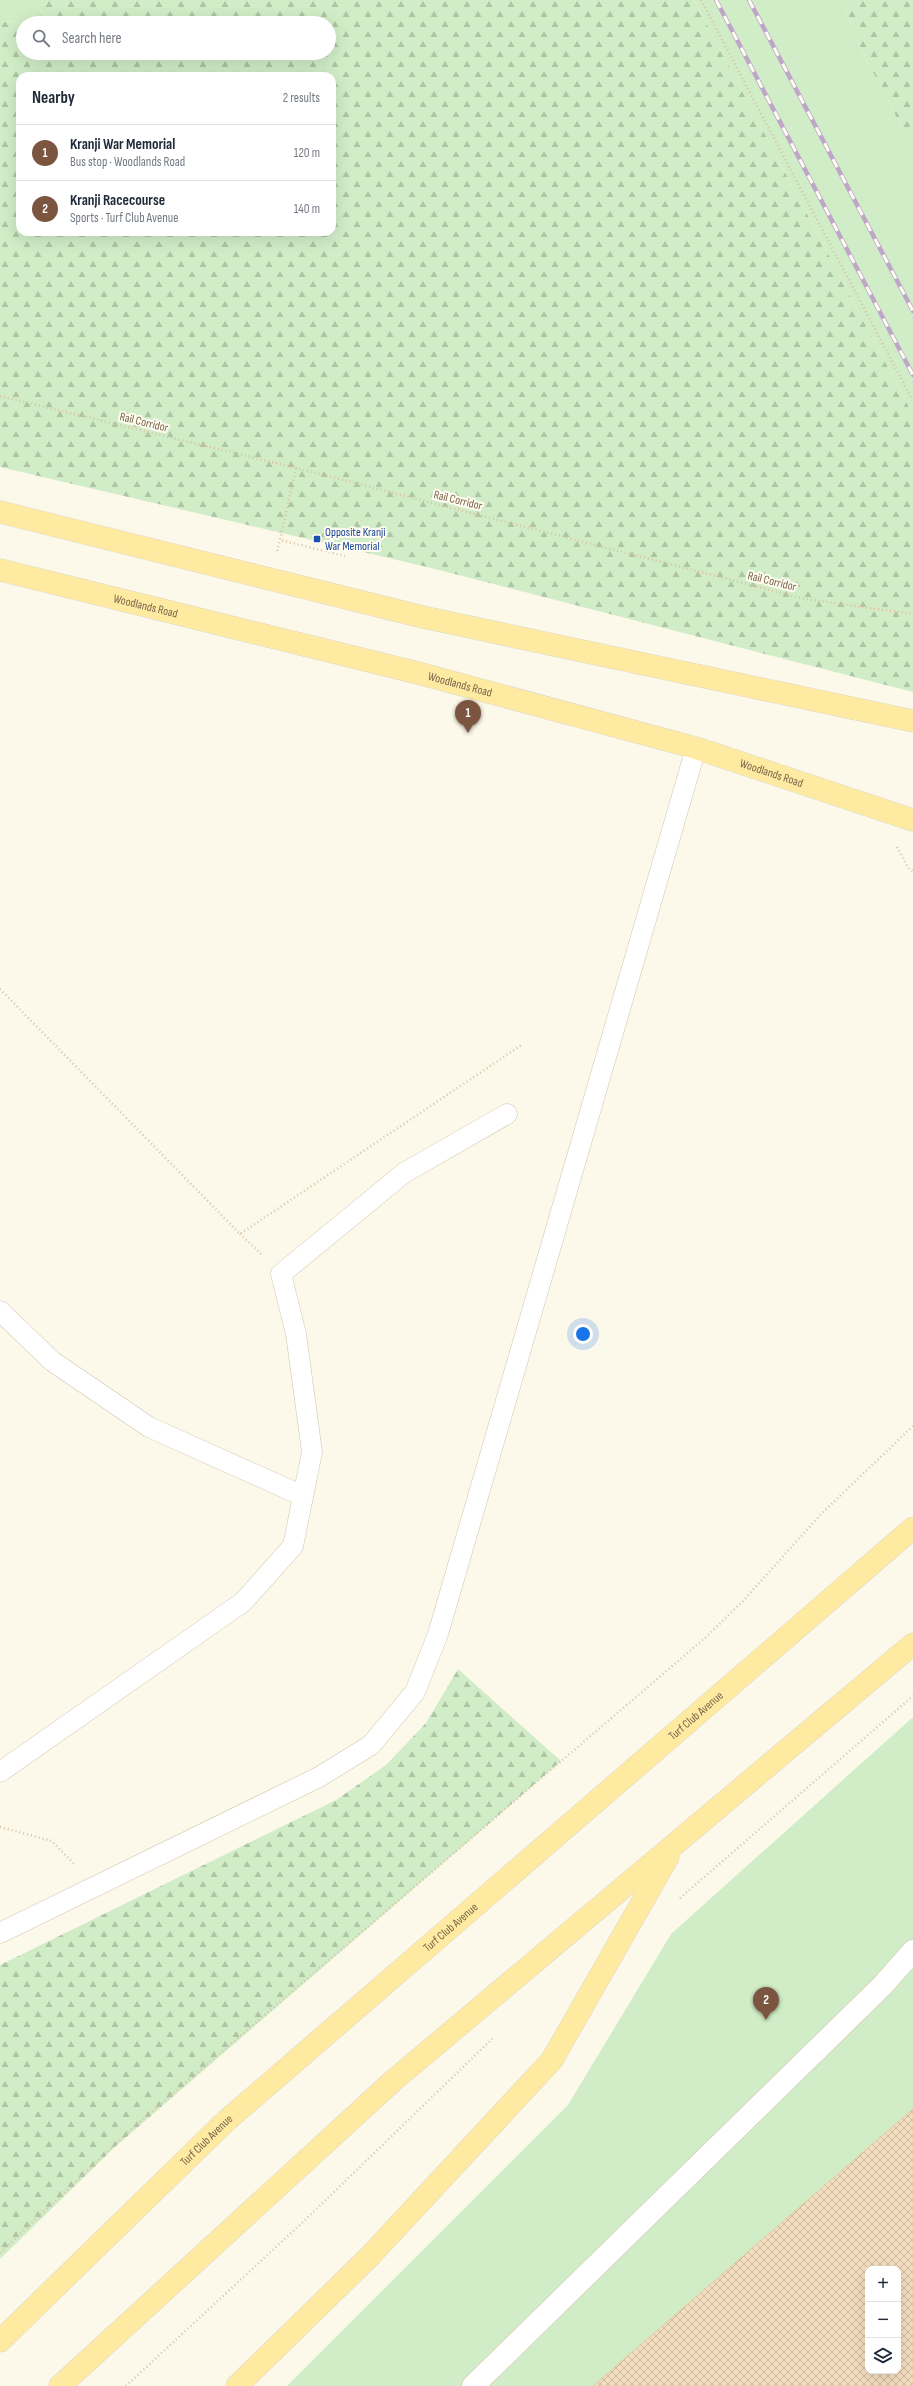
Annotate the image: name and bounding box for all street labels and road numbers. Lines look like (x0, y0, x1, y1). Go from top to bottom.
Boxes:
street label: Rail Corridor (118, 409, 170, 436)
street label: Rail Corridor (432, 487, 484, 514)
street label: Rail Corridor (746, 568, 798, 595)
street label: Woodlands Road (112, 591, 179, 622)
street label: Woodlands Road (426, 669, 494, 701)
street label: Woodlands Road (738, 756, 805, 791)
street label: Turf Club Avenue (666, 1688, 727, 1744)
street label: Turf Club Avenue (420, 1900, 481, 1955)
street label: Turf Club Avenue (177, 2111, 236, 2169)

